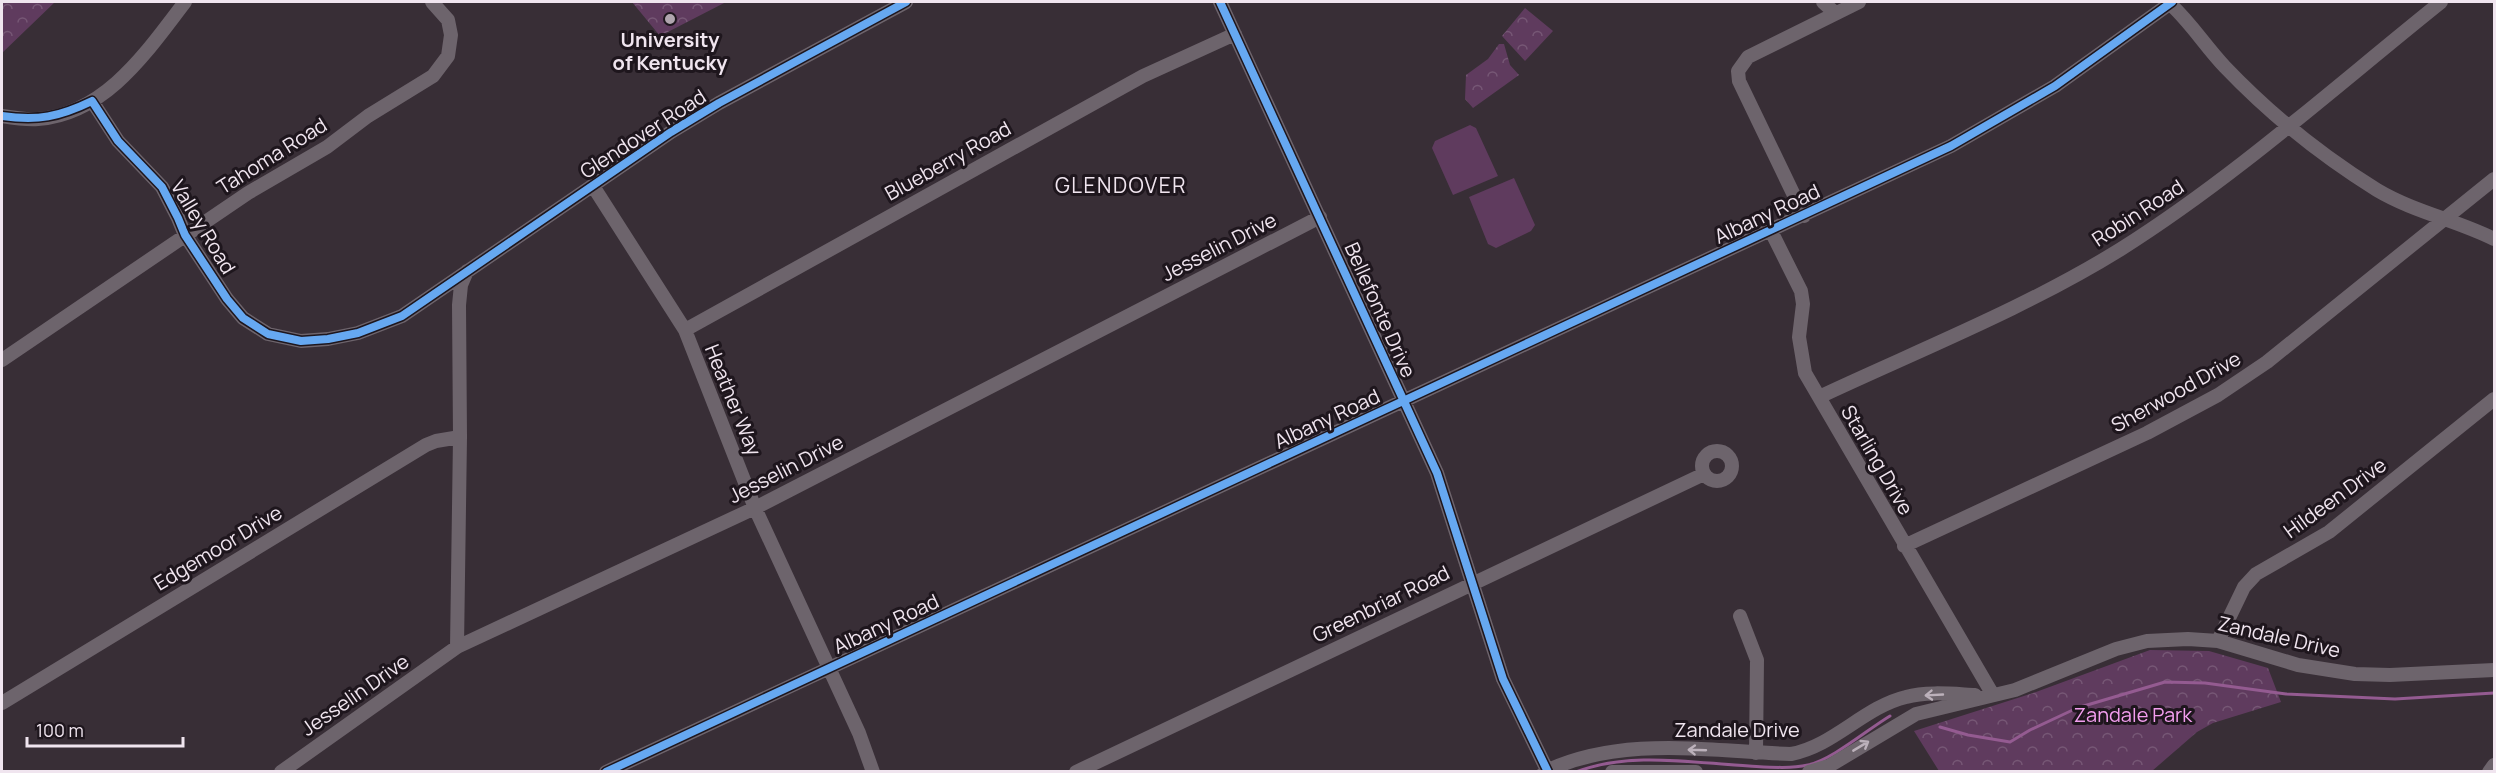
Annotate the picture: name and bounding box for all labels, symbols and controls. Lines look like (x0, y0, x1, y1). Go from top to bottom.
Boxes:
marker: University of Kentucky (663, 12, 677, 26)
place label: University of Kentucky (613, 26, 728, 76)
street label: Glendover Road (574, 83, 711, 184)
street label: Tahoma Road (212, 111, 332, 200)
street label: Blueberry Road (880, 115, 1016, 206)
district label: GLENDOVER (1055, 171, 1187, 199)
street label: Robin Road (2087, 173, 2189, 252)
street label: Valley Road (165, 175, 242, 279)
street label: Albany Road (1710, 177, 1824, 250)
street label: Jesselin Drive (1157, 206, 1281, 287)
street label: Bellefonte Drive (1339, 238, 1422, 382)
street label: Heather Way (699, 340, 768, 460)
street label: Sherwood Drive (2106, 345, 2245, 438)
street label: Albany Road (1270, 382, 1384, 455)
street label: Starling Drive (1835, 400, 1920, 520)
street label: Jesselin Drive (724, 428, 848, 509)
street label: Hildeen Drive (2278, 451, 2391, 544)
street label: Edgemoor Drive (149, 499, 287, 596)
street label: Greenbriar Road (1308, 559, 1454, 648)
street label: Albany Road (829, 587, 943, 660)
street label: Zandale Drive (2215, 609, 2343, 664)
street label: Jesselin Drive (296, 647, 414, 742)
one-way arrow (1925, 689, 1945, 700)
park label: Zandale Park (2074, 701, 2193, 728)
scale bar (27, 710, 183, 748)
street label: Zandale Drive (1674, 716, 1800, 743)
text: 100 m (36, 718, 84, 742)
one-way arrow (1852, 740, 1869, 752)
one-way arrow (1688, 745, 1708, 756)

